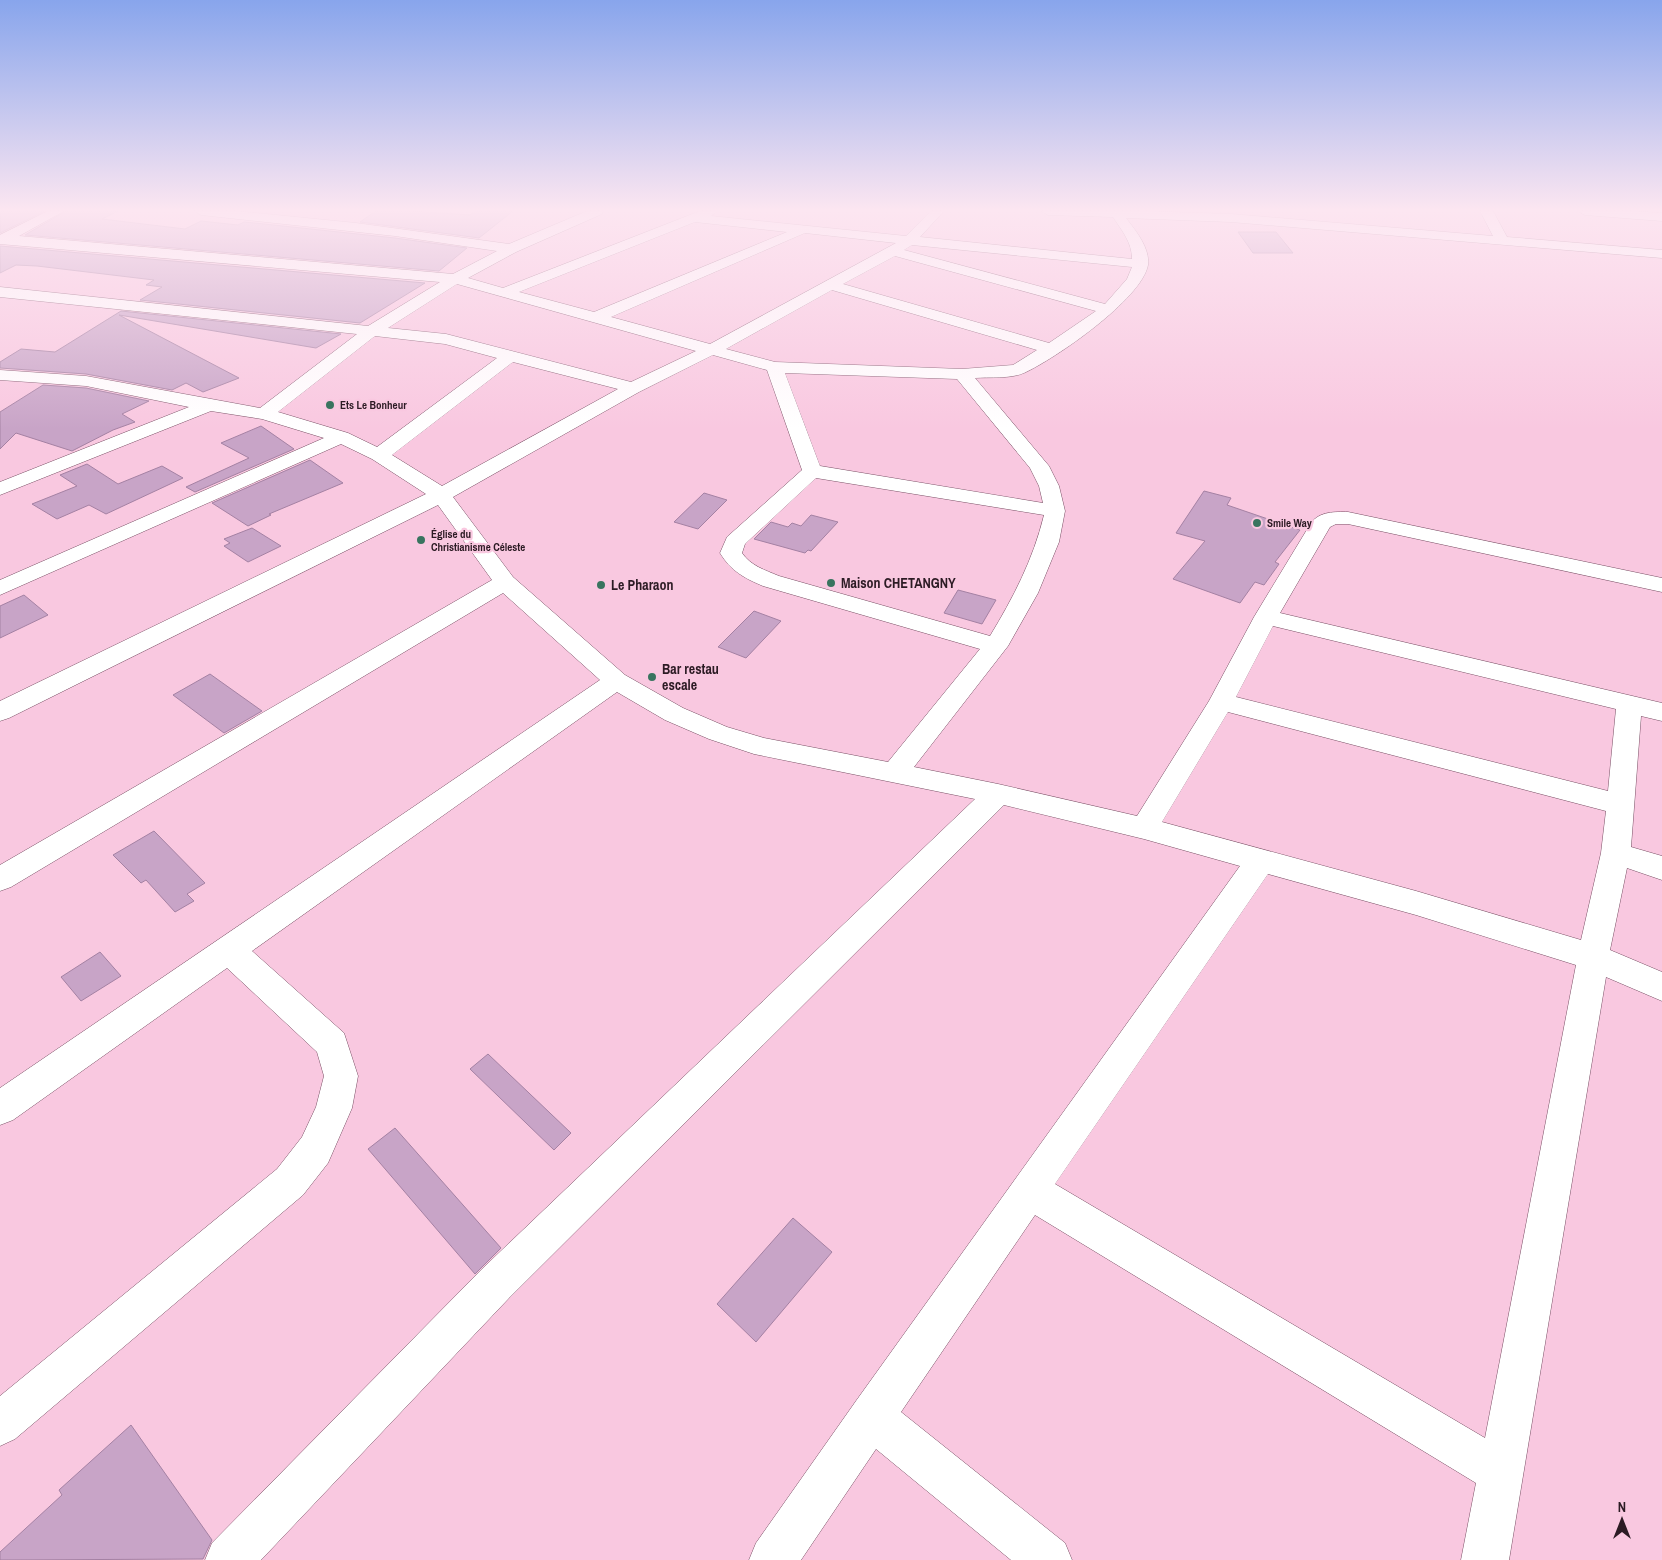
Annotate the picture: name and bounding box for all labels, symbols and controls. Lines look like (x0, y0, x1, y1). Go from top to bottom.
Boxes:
place label: Ets Le Bonheur (340, 398, 407, 412)
marker: Ets Le Bonheur (324, 399, 336, 411)
place label: Smile Way (1267, 516, 1312, 530)
marker: Smile Way (1251, 517, 1263, 529)
place label: Église du Christianisme Céleste (431, 527, 525, 554)
marker: Église du Christianisme Céleste (415, 534, 427, 546)
place label: Maison CHETANGNY (841, 574, 956, 592)
place label: Le Pharaon (611, 576, 674, 594)
marker: Maison CHETANGNY (825, 577, 837, 589)
marker: Le Pharaon (595, 579, 607, 591)
place label: Bar restau escale (662, 660, 719, 694)
marker: Bar restau escale (646, 671, 658, 683)
north arrow (1597, 1495, 1647, 1545)
text: N (1618, 1498, 1626, 1516)

